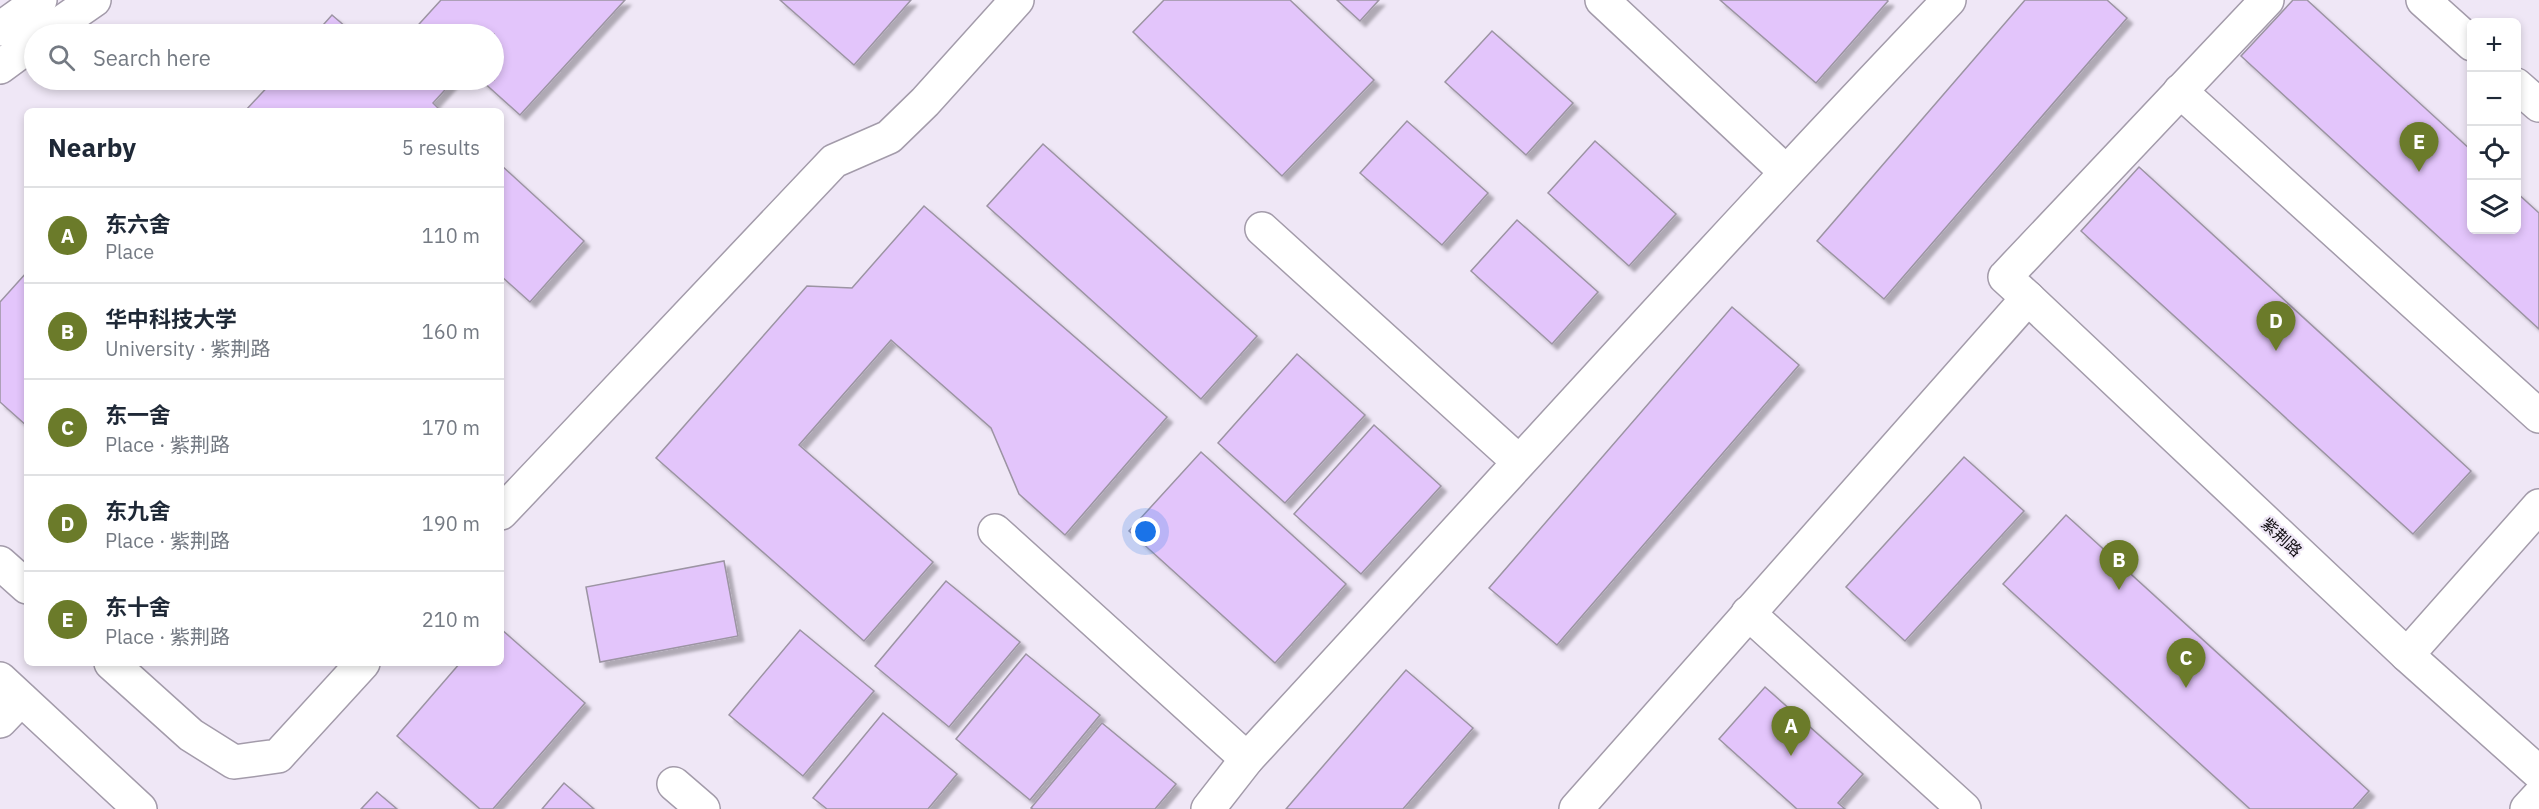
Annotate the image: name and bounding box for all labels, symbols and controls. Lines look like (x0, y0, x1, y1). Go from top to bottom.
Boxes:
map controls (2467, 18, 2521, 234)
button: + (2467, 18, 2521, 72)
search box (24, 24, 504, 90)
icon: search (45, 41, 78, 74)
text: Search here (93, 43, 211, 72)
button: − (2467, 72, 2521, 126)
pin: E (2400, 122, 2438, 172)
button: locate (2467, 126, 2521, 180)
text: Nearby (48, 130, 136, 164)
text: 5 results (402, 134, 480, 161)
button: layers (2467, 180, 2521, 234)
text: 东六舍 (105, 209, 171, 238)
text: A (61, 222, 74, 249)
text: 110 m (422, 222, 480, 249)
text: Place (105, 238, 154, 265)
pin: D (2256, 302, 2296, 351)
text: 华中科技大学 (105, 304, 237, 333)
text: B (61, 318, 74, 345)
text: 160 m (422, 318, 480, 345)
text: University · 紫荆路 (105, 335, 271, 362)
text: 东一舍 (105, 400, 171, 429)
text: C (61, 414, 74, 441)
text: 170 m (422, 414, 480, 441)
text: Place · 紫荆路 (105, 431, 230, 458)
text: 东九舍 (105, 496, 171, 525)
text: D (61, 510, 74, 537)
text: 190 m (422, 510, 480, 537)
street label: 紫荆路 (2258, 513, 2306, 561)
your location (1131, 517, 1160, 546)
text: Place · 紫荆路 (105, 527, 230, 554)
pin: B (2100, 540, 2138, 590)
text: 东十舍 (105, 592, 171, 621)
text: E (61, 606, 74, 633)
text: 210 m (422, 606, 480, 633)
text: Place · 紫荆路 (105, 623, 230, 650)
pin: C (2166, 638, 2206, 688)
pin: A (1772, 706, 1810, 756)

